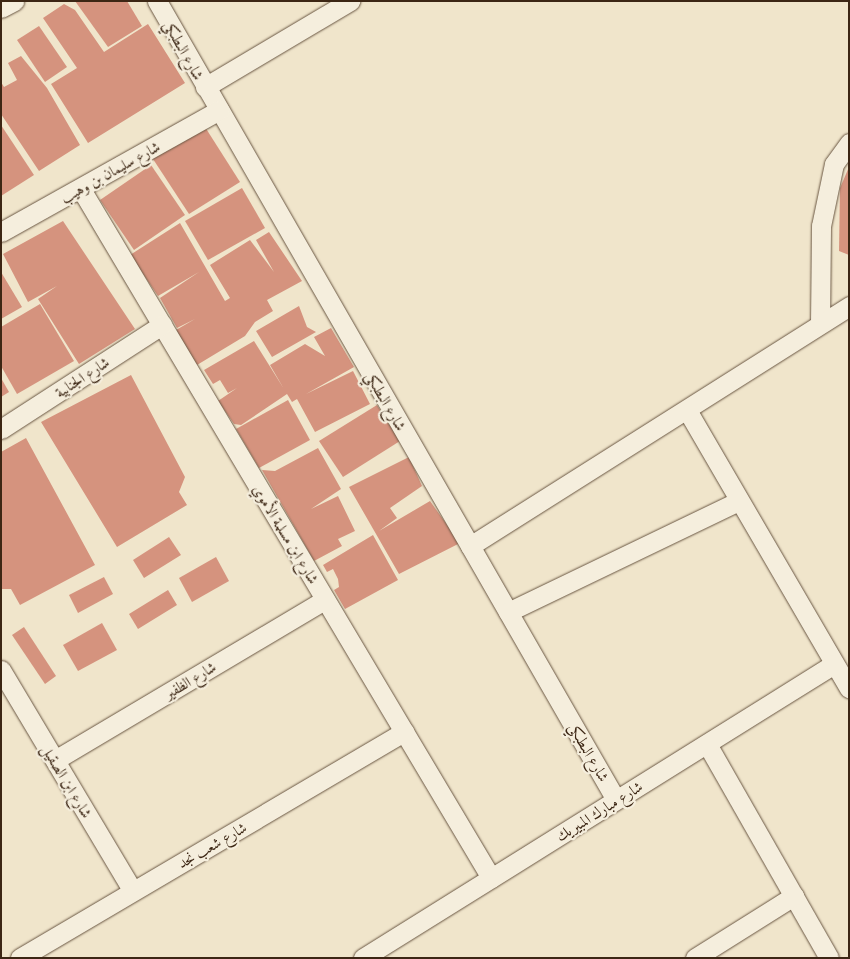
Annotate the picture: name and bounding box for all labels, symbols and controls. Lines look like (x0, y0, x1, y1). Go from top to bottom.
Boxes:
street label: شارع البطبكي (160, 17, 208, 83)
street label: شارع سليمان بن وهيب (57, 137, 163, 207)
street label: شارع الجنابية (51, 353, 113, 401)
street label: شارع البطبكي (362, 368, 410, 434)
street label: شارع ابن مسلمة الأموي (249, 481, 323, 587)
street label: شارع الظفير (161, 658, 219, 702)
street label: شارع البطبكي (565, 719, 613, 785)
street label: شارع ابن الصقيل (38, 741, 96, 821)
street label: شارع مبارك المبيريك (552, 777, 646, 845)
street label: شارع شعب نجد (174, 818, 250, 872)

